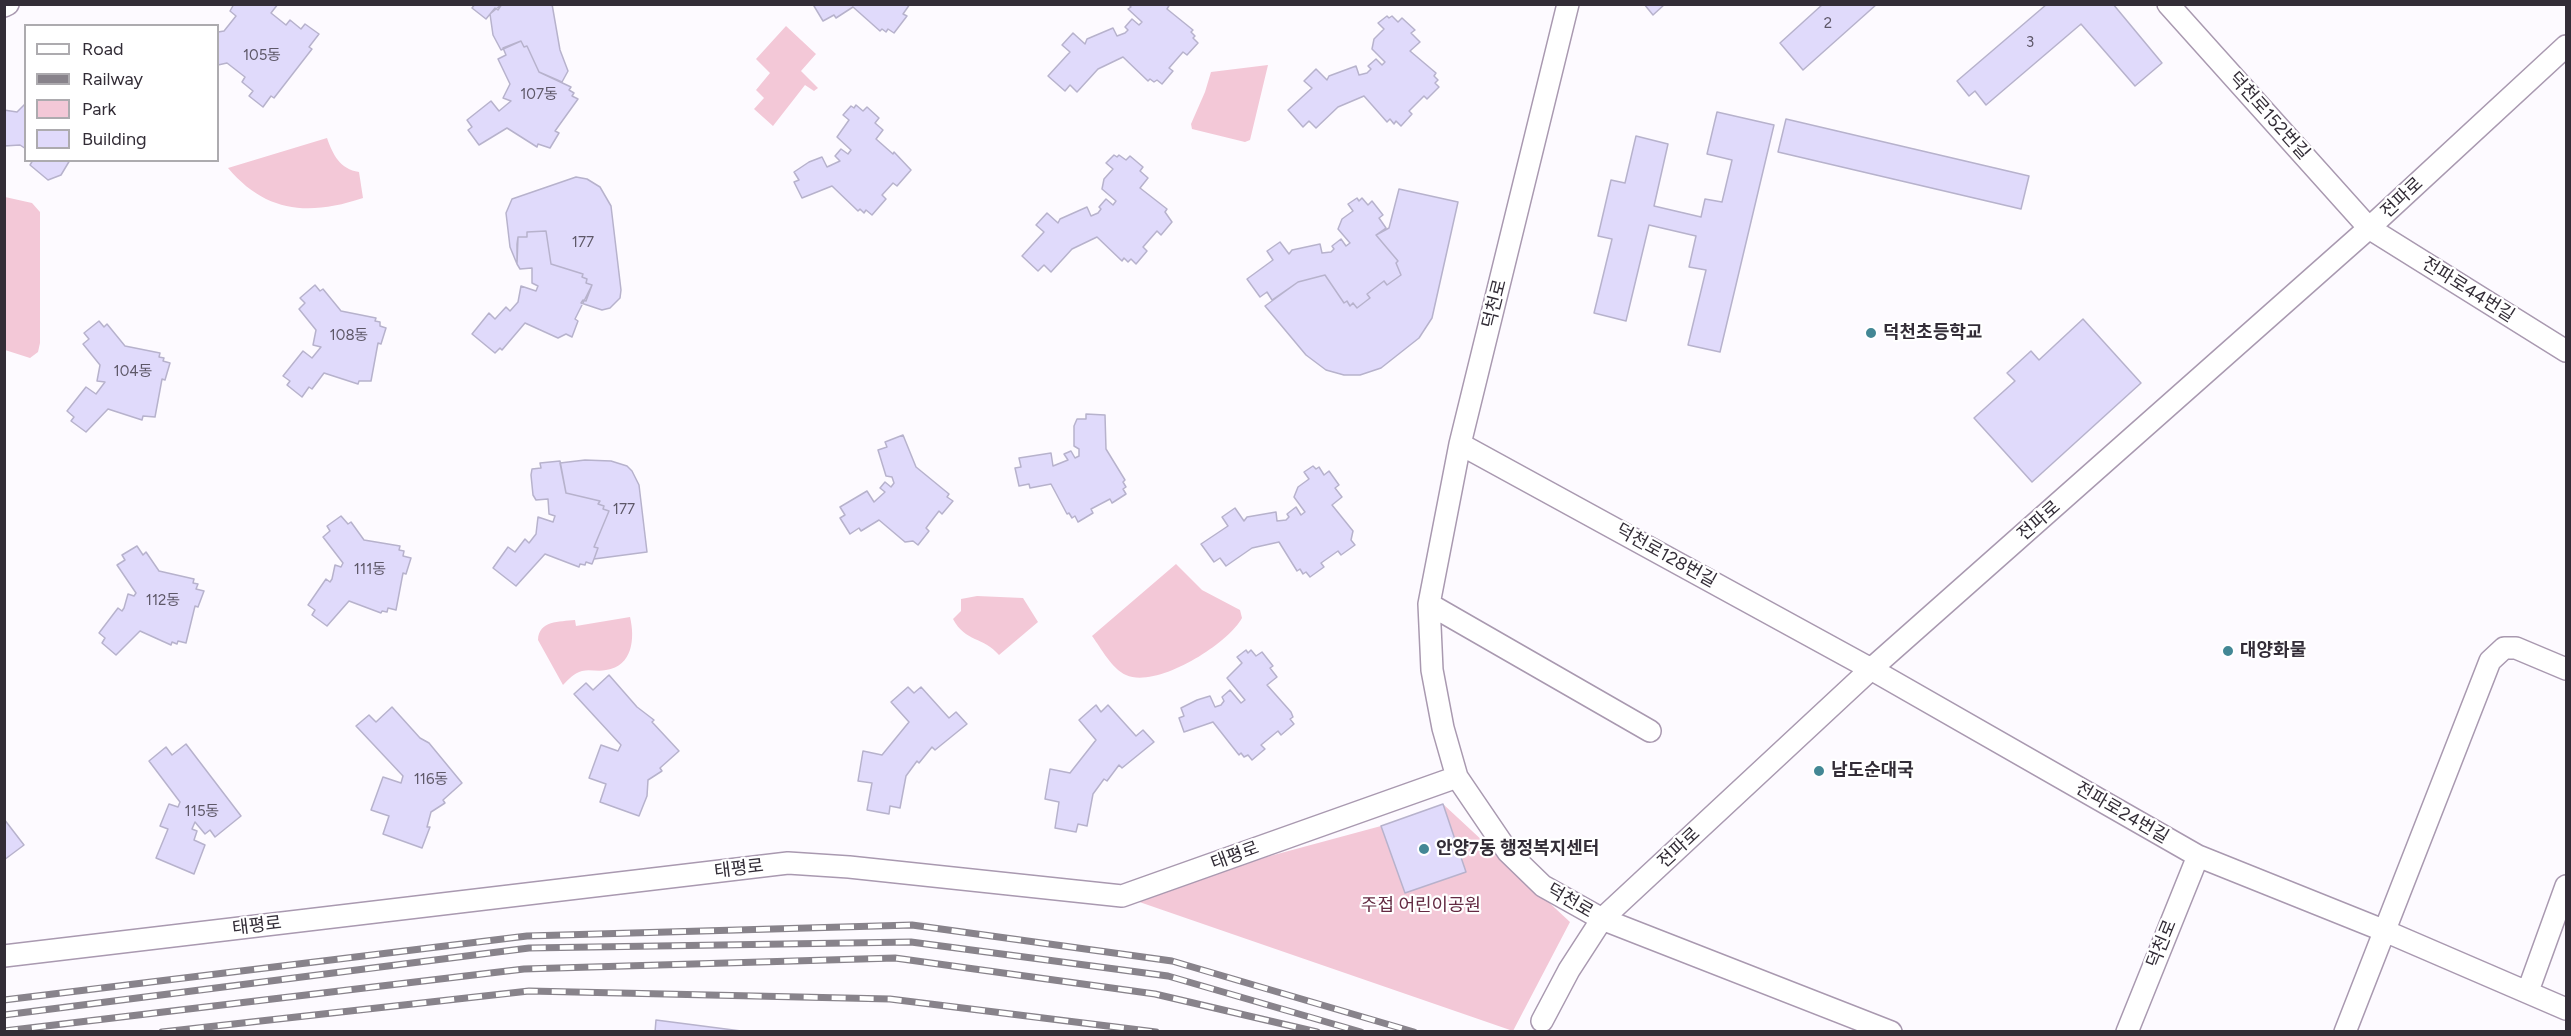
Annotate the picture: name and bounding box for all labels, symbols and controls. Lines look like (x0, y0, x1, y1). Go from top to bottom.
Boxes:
house number: 2 (1824, 15, 1832, 33)
legend (24, 24, 219, 162)
house number: 3 (2026, 34, 2034, 52)
text: Road (82, 38, 123, 60)
house number: 105동 (243, 47, 281, 65)
text: Railway (82, 68, 143, 90)
street label: 덕천로152번길 (2224, 68, 2314, 164)
house number: 107동 (520, 86, 558, 104)
text: Park (82, 98, 116, 120)
text: Building (82, 128, 147, 150)
street label: 전파로 (2376, 173, 2428, 223)
house number: 177 (572, 234, 594, 252)
street label: 전파로44번길 (2418, 253, 2518, 327)
street label: 덕천로 (1479, 277, 1511, 331)
place label: 덕천초등학교 (1883, 322, 1982, 344)
marker: 덕천초등학교 (1864, 326, 1878, 340)
house number: 108동 (330, 327, 368, 345)
house number: 104동 (114, 363, 152, 381)
street label: 전파로 (2013, 497, 2065, 545)
house number: 177 (613, 501, 635, 519)
street label: 덕천로128번길 (1612, 520, 1720, 592)
house number: 111동 (354, 561, 386, 579)
house number: 112동 (146, 592, 180, 610)
place label: 대양화물 (2240, 640, 2306, 662)
marker: 대양화물 (2221, 644, 2235, 658)
place label: 남도순대국 (1831, 760, 1914, 782)
marker: 남도순대국 (1812, 764, 1826, 778)
house number: 116동 (414, 771, 448, 789)
street label: 전파로24번길 (2072, 778, 2172, 848)
house number: 115동 (185, 803, 219, 821)
street label: 전파로 (1653, 823, 1705, 873)
street label: 태평로 (1208, 837, 1262, 875)
place label: 안양7동 행정복지센터 (1436, 838, 1599, 860)
marker: 안양7동 행정복지센터 (1417, 842, 1431, 856)
street label: 태평로 (713, 855, 765, 883)
street label: 덕천로 (1543, 879, 1597, 923)
park label: 주접 어린이공원 (1361, 895, 1481, 917)
street label: 태평로 (231, 912, 283, 940)
street label: 덕천로 (2143, 917, 2181, 971)

